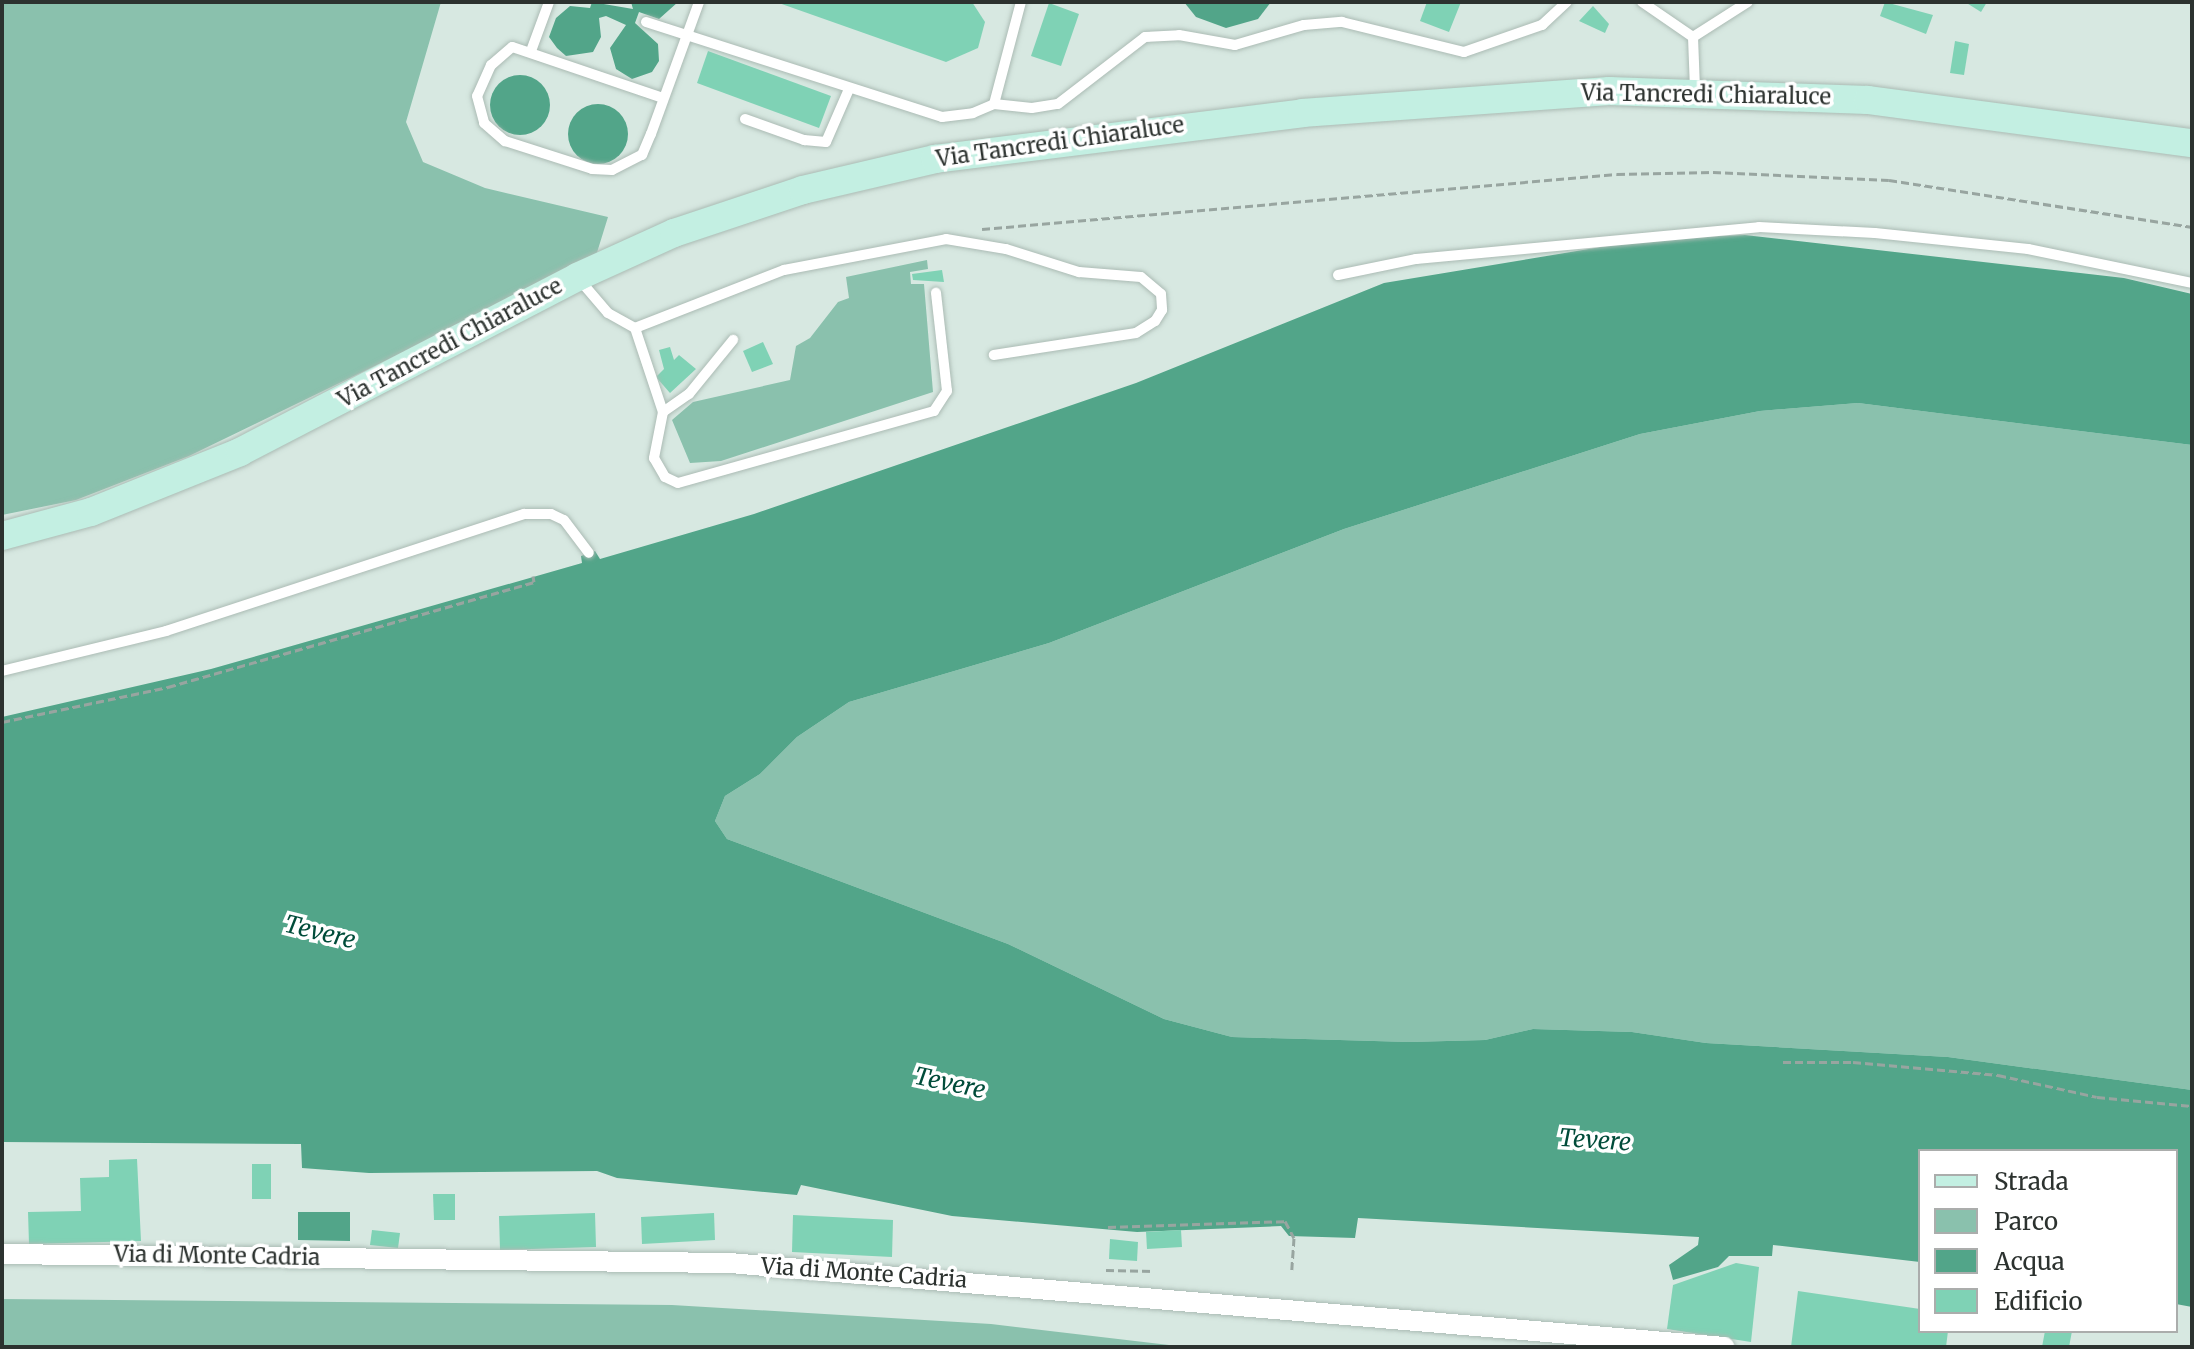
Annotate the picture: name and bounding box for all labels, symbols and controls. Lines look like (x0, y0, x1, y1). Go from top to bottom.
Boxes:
street label: Via Tancredi Chiaraluce (1581, 80, 1831, 110)
street label: Via Tancredi Chiaraluce (934, 112, 1186, 172)
street label: Via Tancredi Chiaraluce (333, 273, 567, 413)
water label: Tevere (282, 909, 358, 955)
water label: Tevere (912, 1061, 988, 1105)
water label: Tevere (1558, 1123, 1632, 1157)
legend (1918, 1149, 2178, 1333)
text: Strada (1994, 1166, 2069, 1197)
text: Parco (1994, 1206, 2058, 1237)
street label: Via di Monte Cadria (114, 1241, 320, 1271)
text: Acqua (1994, 1246, 2065, 1277)
street label: Via di Monte Cadria (760, 1253, 968, 1293)
text: Edificio (1994, 1286, 2082, 1317)

